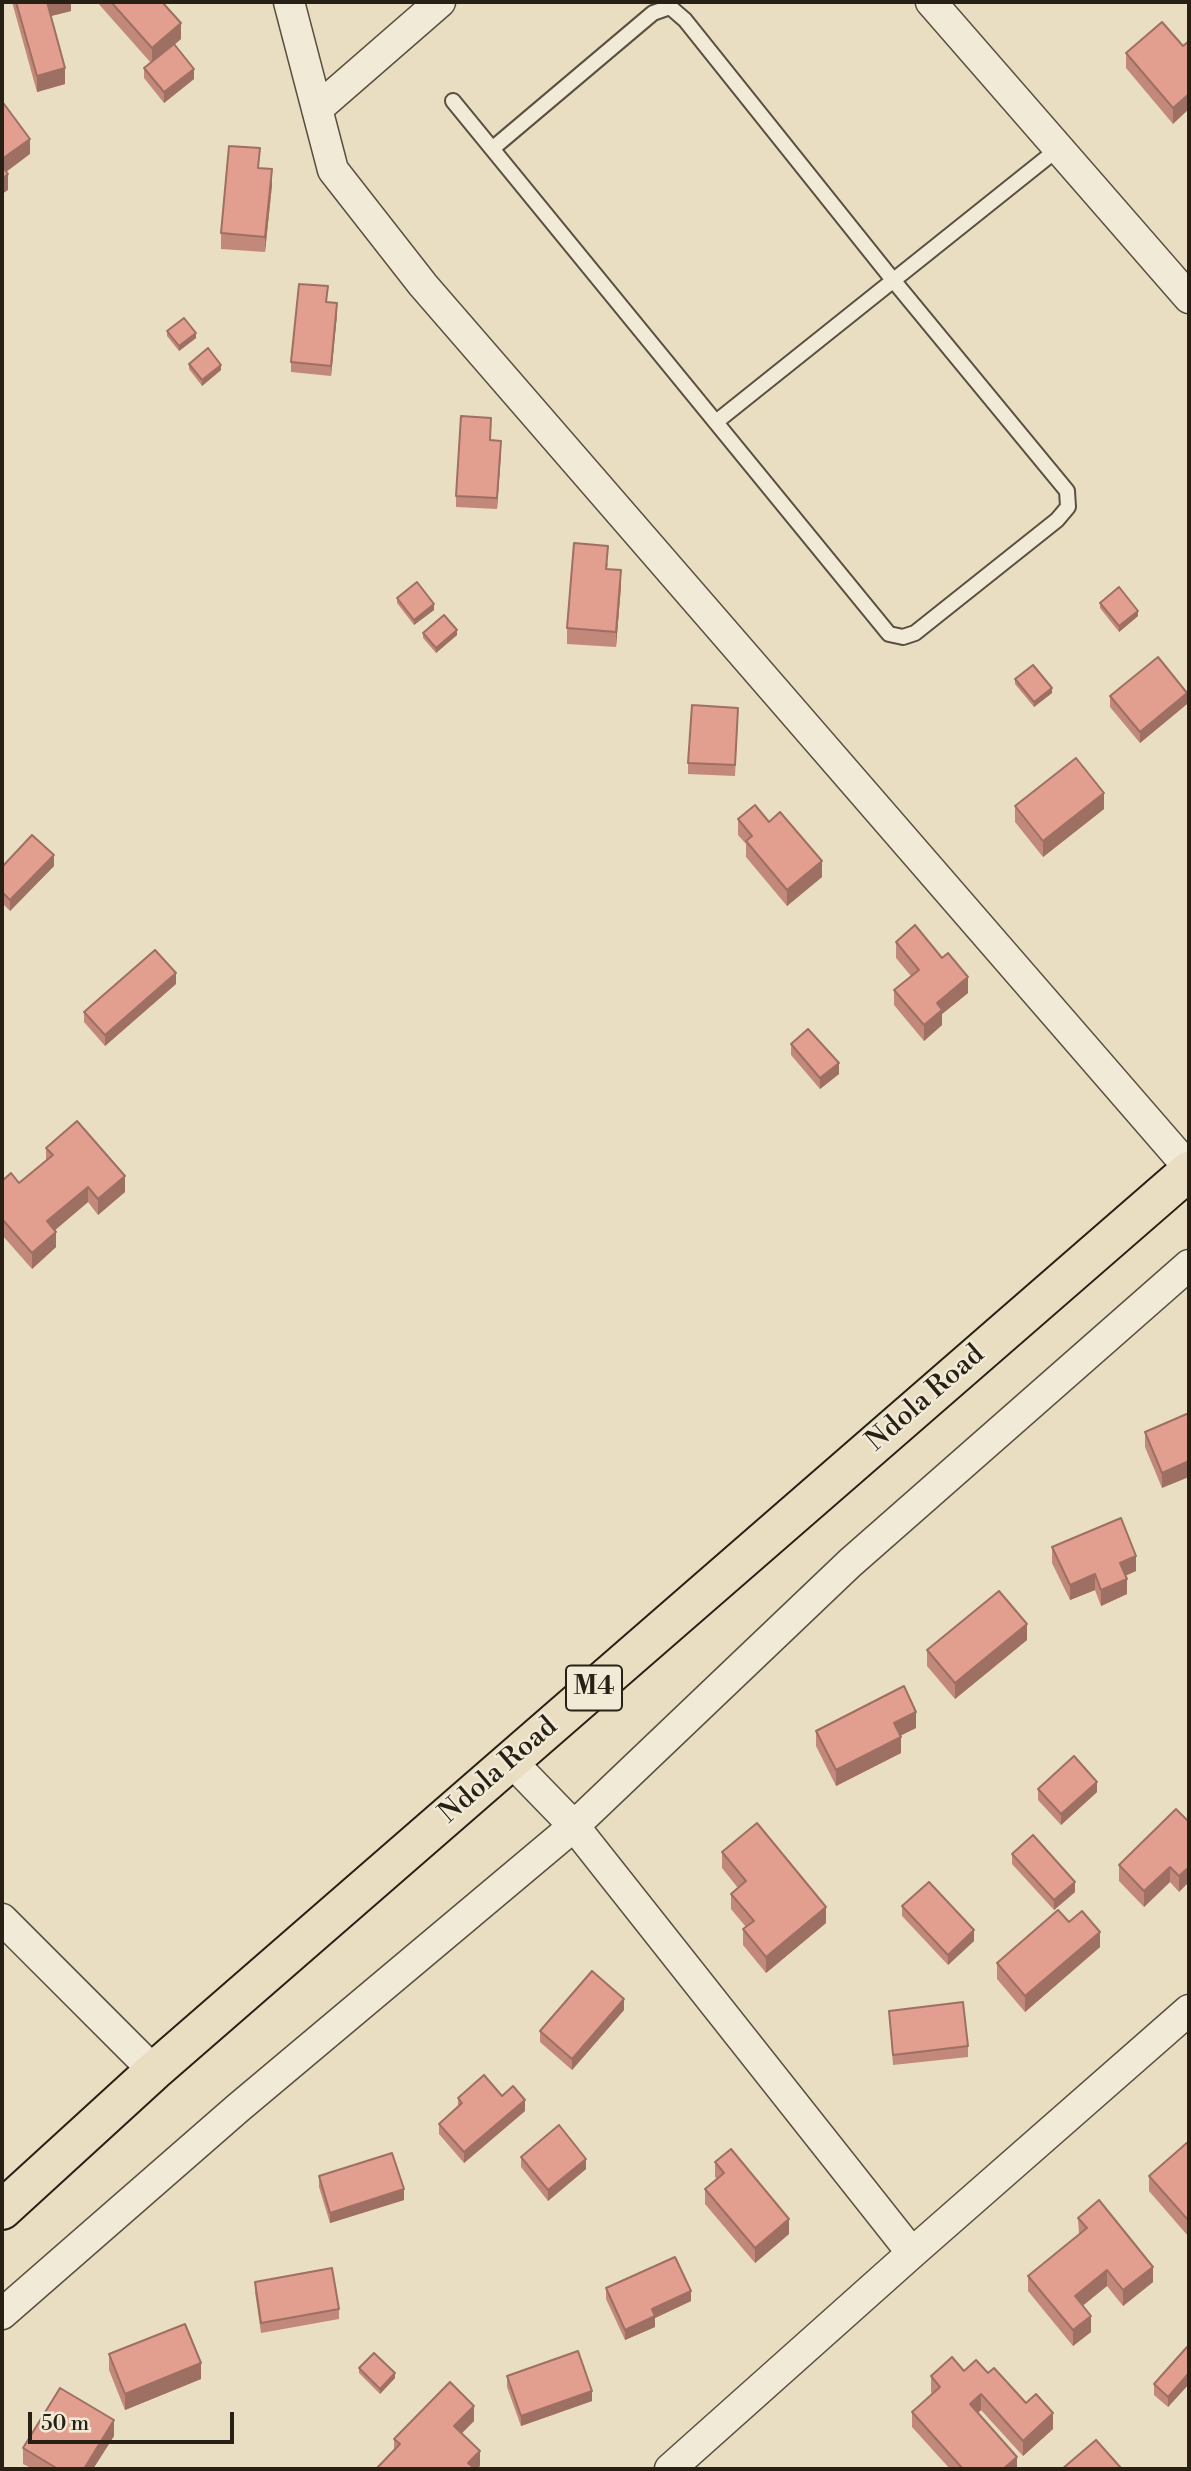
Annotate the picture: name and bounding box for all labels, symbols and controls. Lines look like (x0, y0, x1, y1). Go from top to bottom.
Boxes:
street label: Ndola Road (860, 1339, 992, 1459)
road number: M4 (566, 1666, 622, 1710)
street label: Ndola Road (433, 1711, 565, 1831)
scale bar (32, 2398, 238, 2442)
text: 50 m (41, 2411, 89, 2437)

